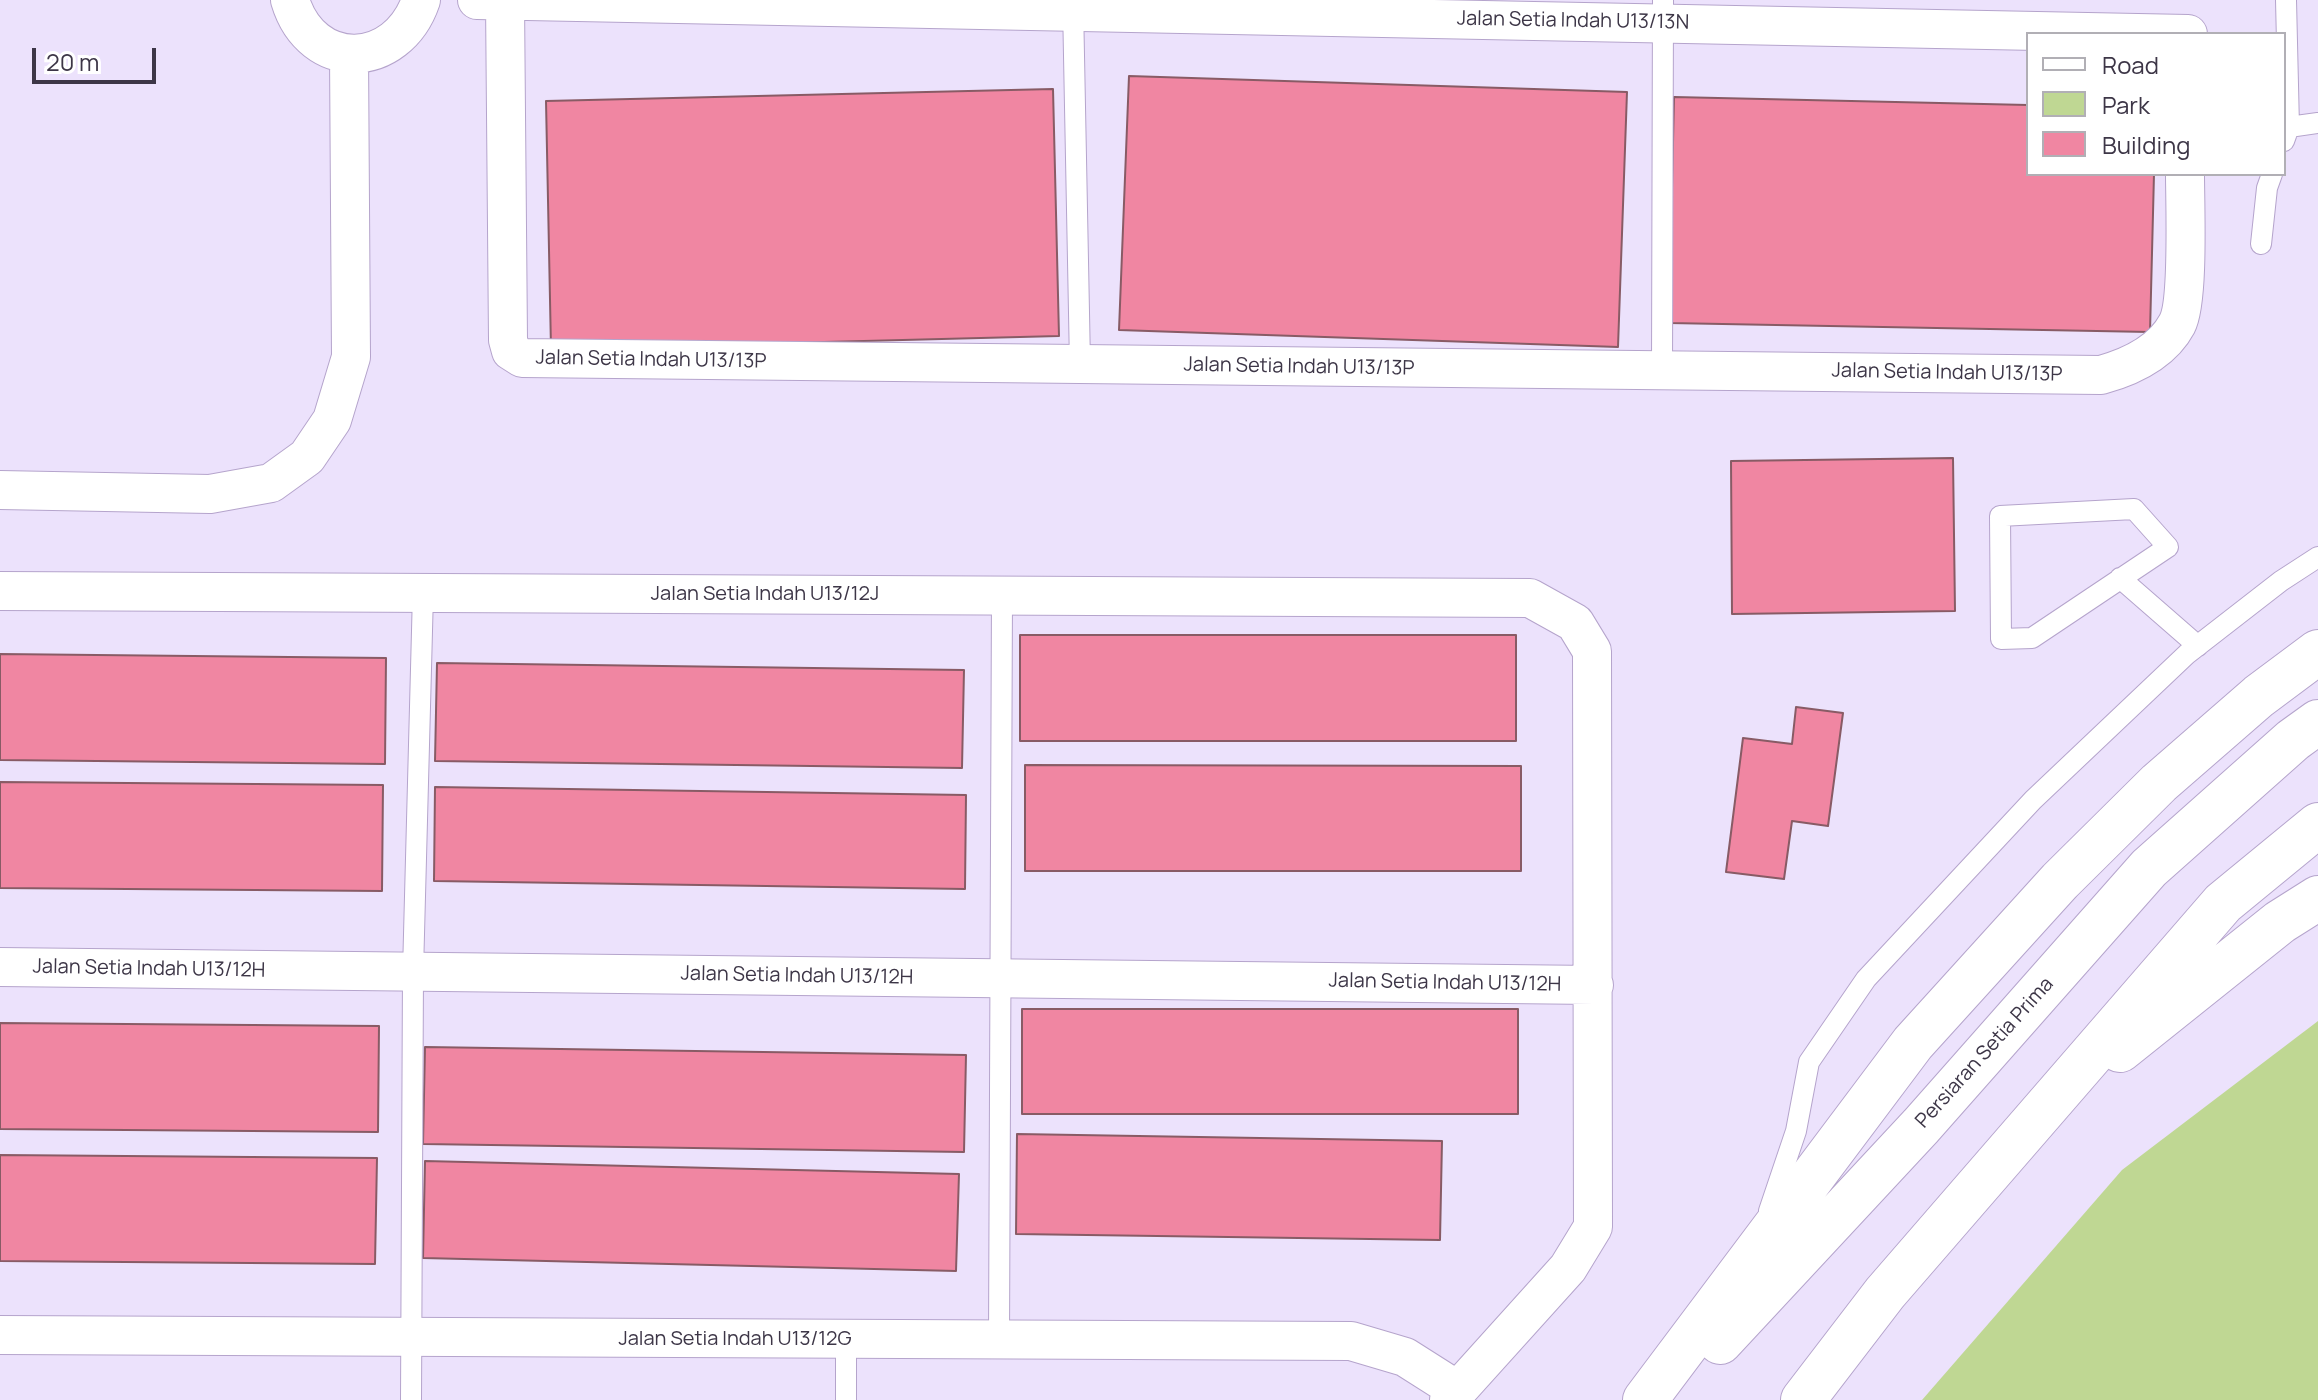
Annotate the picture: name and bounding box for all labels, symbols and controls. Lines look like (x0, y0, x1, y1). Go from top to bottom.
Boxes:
street label: Jalan Setia Indah U13/13N (1457, 7, 1689, 35)
scale bar (36, 32, 160, 82)
legend (2026, 32, 2286, 176)
text: 20 m (46, 45, 99, 78)
text: Road (2102, 48, 2159, 81)
text: Park (2102, 88, 2150, 121)
text: Building (2102, 128, 2190, 161)
street label: Jalan Setia Indah U13/13P (535, 346, 767, 374)
street label: Jalan Setia Indah U13/13P (1183, 353, 1415, 381)
street label: Jalan Setia Indah U13/13P (1831, 359, 2063, 387)
street label: Jalan Setia Indah U13/12J (651, 582, 879, 606)
street label: Jalan Setia Indah U13/12H (32, 955, 266, 983)
street label: Jalan Setia Indah U13/12H (680, 962, 914, 990)
street label: Jalan Setia Indah U13/12H (1328, 969, 1562, 997)
street label: Persiaran Setia Prima (1911, 973, 2059, 1133)
street label: Jalan Setia Indah U13/12G (618, 1327, 852, 1351)

